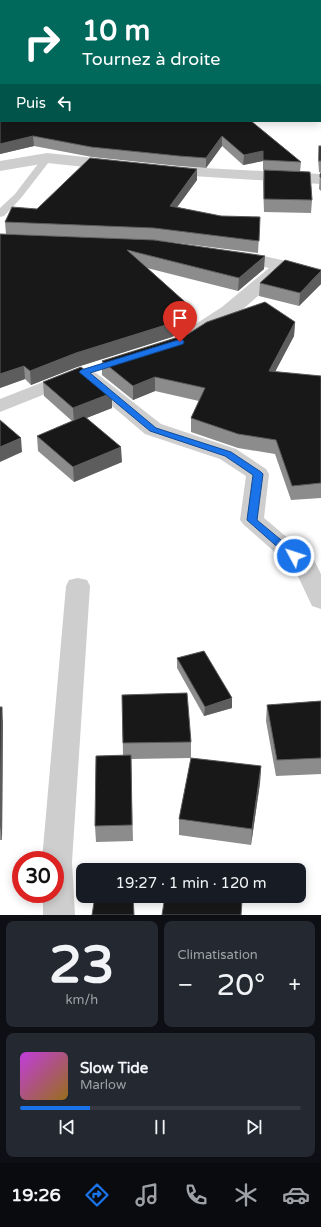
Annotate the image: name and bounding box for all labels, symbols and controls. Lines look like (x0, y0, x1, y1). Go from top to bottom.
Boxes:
text: 10 m (82, 14, 150, 48)
icon: right (16, 16, 68, 68)
text: Tournez à droite (82, 48, 221, 70)
icon: left (54, 92, 76, 114)
text: Puis (16, 94, 46, 112)
pin (163, 301, 197, 342)
icon: arrive (169, 307, 191, 329)
position arrow (273, 535, 315, 577)
speed limit sign: 30 (12, 851, 64, 903)
text: 19:27 · 1 min · 120 m (116, 874, 266, 892)
text: 23 (49, 934, 114, 997)
text: Climatisation (178, 947, 258, 963)
text: 20° (216, 967, 265, 1004)
text: − (178, 972, 193, 998)
text: + (289, 972, 301, 998)
text: km/h (65, 992, 98, 1008)
text: Slow Tide (80, 1059, 148, 1077)
text: Marlow (80, 1077, 126, 1093)
icon: previous (56, 1116, 78, 1138)
icon: pause (149, 1116, 171, 1138)
icon: next (243, 1116, 265, 1138)
icon: directions (83, 1181, 111, 1209)
icon: music (133, 1181, 161, 1209)
icon: phone (182, 1181, 210, 1209)
icon: climate (232, 1181, 260, 1209)
icon: car (282, 1181, 310, 1209)
text: 19:26 (11, 1184, 61, 1206)

